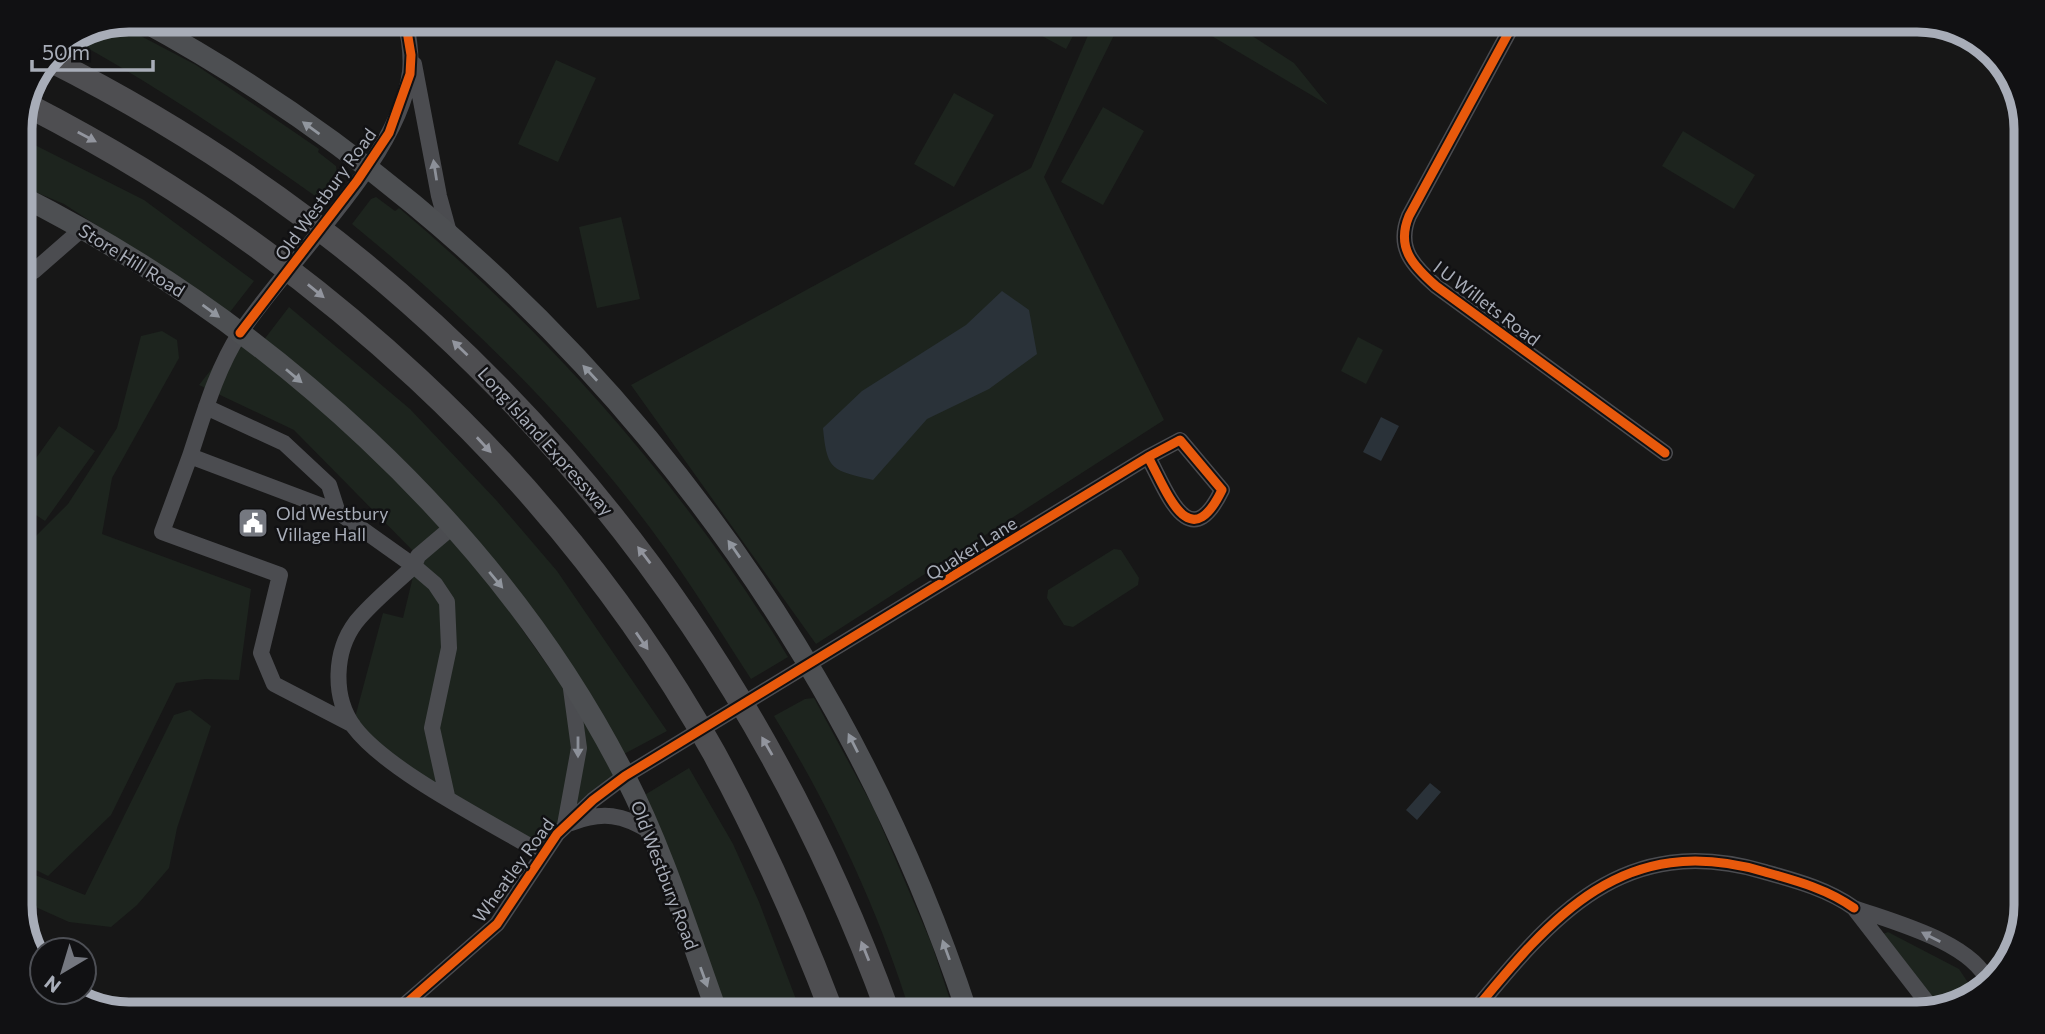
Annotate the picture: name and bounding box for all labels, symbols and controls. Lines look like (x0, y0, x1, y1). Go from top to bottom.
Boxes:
scale bar (32, 28, 152, 72)
text: 50 m (42, 39, 90, 64)
one-way arrow (302, 121, 320, 135)
street label: Old Westbury Road (270, 124, 380, 264)
one-way arrow (77, 132, 97, 143)
one-way arrow (429, 159, 440, 181)
street label: Store Hill Road (75, 219, 189, 301)
street label: I U Willets Road (1429, 256, 1545, 350)
one-way arrow (307, 284, 325, 299)
one-way arrow (202, 304, 220, 318)
one-way arrow (452, 340, 469, 357)
street label: Long Island Expressway (474, 362, 618, 520)
one-way arrow (583, 365, 599, 382)
one-way arrow (284, 368, 302, 383)
one-way arrow (475, 436, 491, 453)
place label: Old Westbury Village Hall (276, 502, 388, 545)
public building icon: Old Westbury Village Hall (236, 506, 270, 540)
street label: Quaker Lane (921, 511, 1021, 585)
one-way arrow (727, 540, 741, 558)
one-way arrow (636, 546, 651, 564)
one-way arrow (488, 571, 503, 588)
one-way arrow (635, 632, 649, 650)
one-way arrow (847, 733, 858, 753)
one-way arrow (573, 736, 584, 758)
one-way arrow (761, 736, 773, 755)
street label: Old Westbury Road (626, 797, 704, 953)
street label: Wheatley Road (468, 814, 558, 926)
one-way arrow (1921, 931, 1941, 942)
north arrow (28, 936, 98, 1006)
one-way arrow (860, 940, 871, 961)
one-way arrow (940, 940, 951, 961)
one-way arrow (699, 966, 710, 987)
text: N (40, 971, 65, 998)

